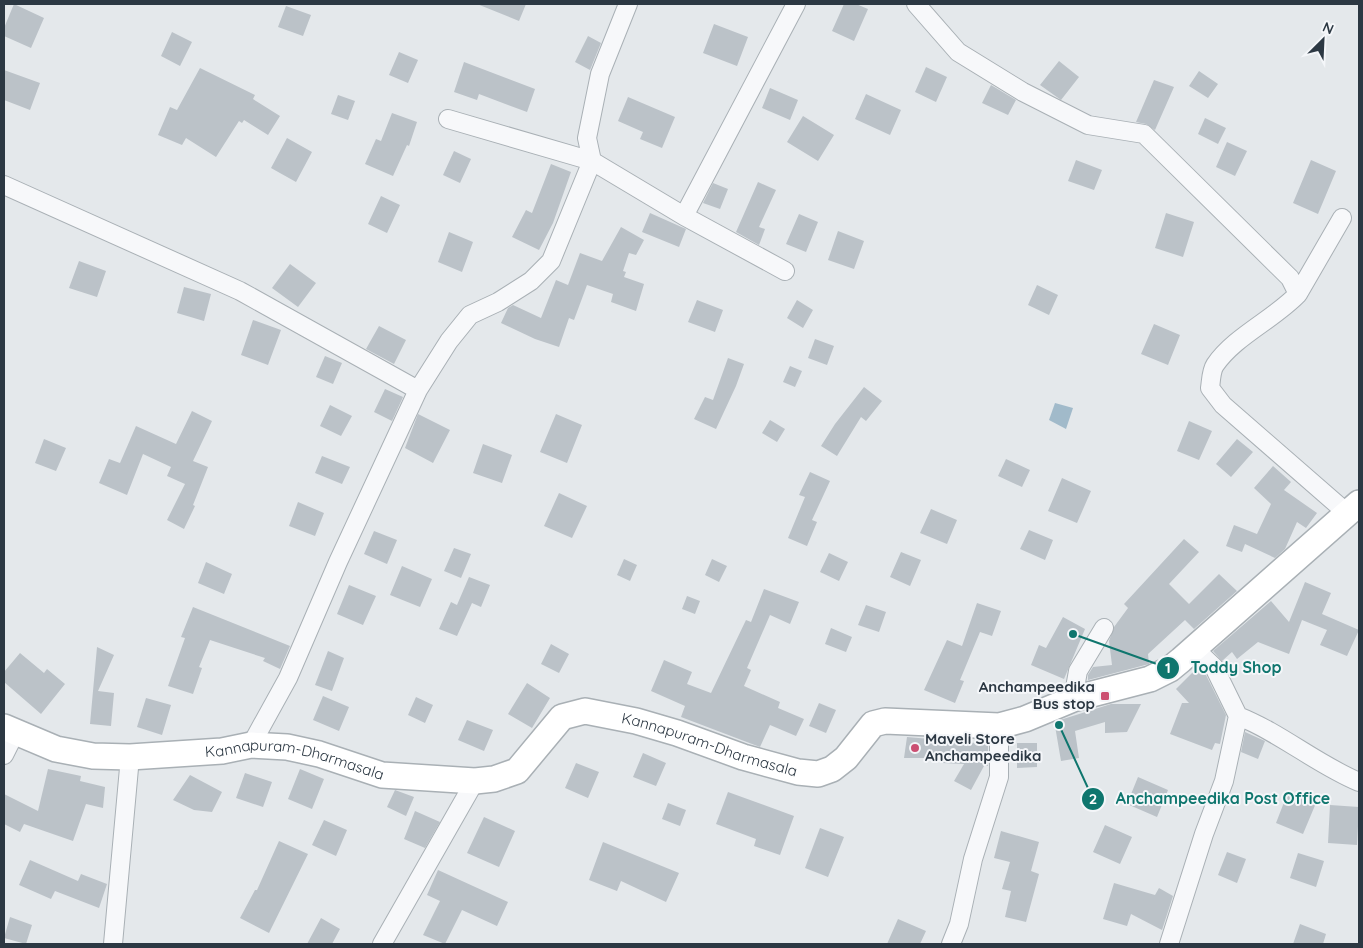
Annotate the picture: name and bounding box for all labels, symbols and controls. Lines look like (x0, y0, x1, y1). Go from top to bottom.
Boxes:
north arrow (1298, 15, 1348, 65)
text: N (1320, 18, 1337, 38)
callout: Toddy Shop (1156, 652, 1292, 683)
text: Toddy Shop (1190, 657, 1282, 677)
text: 1 (1165, 658, 1171, 677)
place label: Anchampeedika Bus stop (979, 677, 1095, 713)
marker: Anchampeedika Bus stop (1099, 690, 1111, 702)
street label: Kannapuram-Dharmasala (620, 708, 800, 780)
place label: Maveli Store Anchampeedika (925, 729, 1041, 765)
street label: Kannapuram-Dharmasala (204, 735, 387, 784)
marker: Maveli Store Anchampeedika (909, 742, 921, 754)
callout: Anchampeedika Post Office (1081, 783, 1340, 814)
text: Anchampeedika Post Office (1116, 788, 1330, 808)
text: 2 (1089, 789, 1097, 808)

